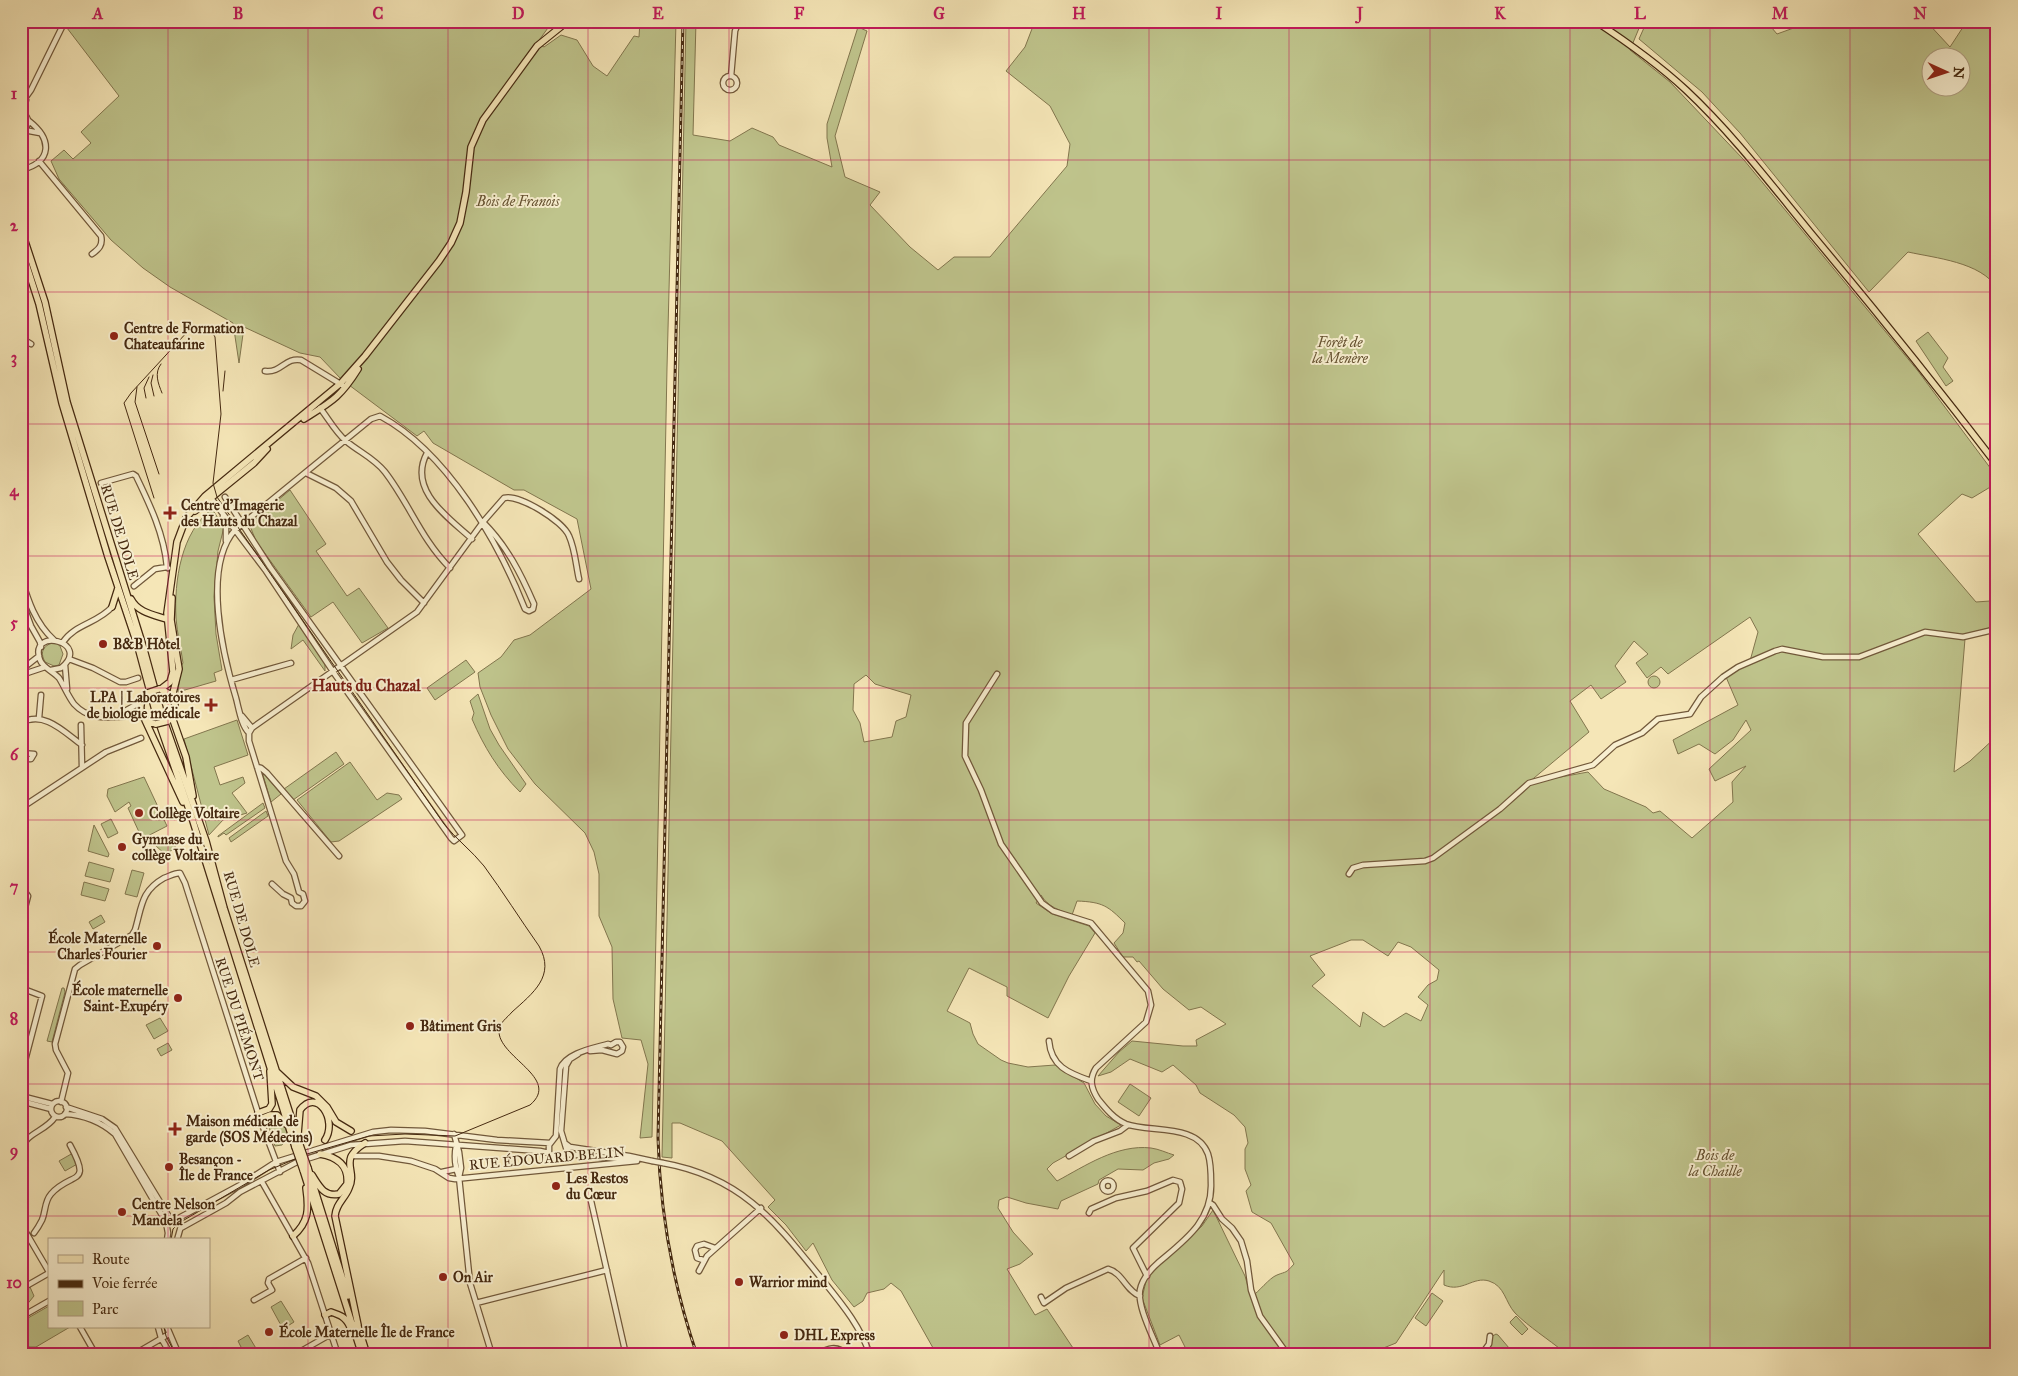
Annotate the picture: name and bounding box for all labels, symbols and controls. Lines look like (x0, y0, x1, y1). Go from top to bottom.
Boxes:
text: A (92, 4, 104, 23)
text: B (233, 4, 243, 23)
text: C (373, 4, 384, 23)
text: D (512, 4, 525, 23)
text: E (652, 4, 664, 23)
text: F (794, 4, 805, 23)
text: G (933, 4, 945, 23)
text: H (1072, 4, 1086, 23)
text: I (1216, 4, 1223, 23)
text: J (1355, 4, 1364, 24)
text: K (1494, 4, 1506, 23)
text: L (1634, 4, 1646, 23)
text: M (1772, 4, 1789, 23)
text: N (1913, 4, 1927, 23)
north arrow (1920, 48, 1970, 98)
text: N (1950, 66, 1967, 79)
text: 1 (11, 84, 18, 103)
park label: Bois de Franois (476, 193, 560, 210)
text: 2 (10, 216, 19, 235)
place label: Centre de Formation Chateaufarine (124, 320, 244, 353)
marker: Centre de Formation Chateaufarine (108, 330, 120, 342)
park label: Forêt de la Menère (1311, 334, 1369, 367)
text: 3 (11, 348, 17, 368)
text: 4 (10, 481, 20, 501)
street label: RUE DE DOLE (97, 482, 142, 582)
place label: Centre d'Imagerie des Hauts du Chazal (181, 497, 299, 530)
marker: Centre d'Imagerie des Hauts du Chazal (163, 506, 177, 520)
text: 5 (10, 613, 18, 632)
place label: B&B Hôtel (113, 636, 181, 653)
marker: B&B Hôtel (97, 638, 109, 650)
district label: Hauts du Chazal (311, 676, 421, 695)
place label: LPA | Laboratoires de biologie médicale (87, 689, 200, 723)
marker: LPA | Laboratoires de biologie médicale (204, 698, 218, 712)
text: 6 (10, 745, 19, 764)
place label: Collège Voltaire (149, 805, 240, 823)
marker: Collège Voltaire (133, 807, 145, 819)
place label: Gymnase du collège Voltaire (132, 831, 219, 865)
marker: Gymnase du collège Voltaire (116, 841, 128, 853)
street label: RUE DE DOLE (220, 869, 263, 969)
text: 7 (10, 877, 19, 896)
place label: École Maternelle Charles Fourier (48, 928, 148, 963)
marker: École Maternelle Charles Fourier (151, 940, 163, 952)
street label: RUE DU PIÉMONT (212, 955, 270, 1083)
place label: École maternelle Saint-Exupéry (72, 980, 169, 1016)
marker: École maternelle Saint-Exupéry (172, 992, 184, 1004)
text: 8 (10, 1009, 18, 1028)
place label: Bâtiment Gris (420, 1018, 501, 1035)
marker: Bâtiment Gris (404, 1020, 416, 1032)
place label: Maison médicale de garde (SOS Médecins) (186, 1113, 313, 1147)
marker: Maison médicale de garde (SOS Médecins) (168, 1122, 182, 1136)
text: 9 (10, 1141, 18, 1161)
street label: RUE ÉDOUARD BELIN (468, 1141, 626, 1174)
park label: Bois de la Chaille (1688, 1147, 1742, 1180)
place label: Besançon - Île de France (179, 1151, 253, 1184)
marker: Besançon - Île de France (163, 1161, 175, 1173)
place label: Les Restos du Cœur (566, 1170, 628, 1203)
marker: Les Restos du Cœur (550, 1180, 562, 1192)
place label: Centre Nelson Mandela (132, 1196, 215, 1229)
marker: Centre Nelson Mandela (116, 1206, 128, 1218)
legend (48, 1238, 210, 1328)
text: Route (92, 1250, 130, 1268)
place label: On Air (453, 1269, 494, 1286)
marker: On Air (437, 1271, 449, 1283)
text: 10 (6, 1273, 22, 1292)
text: Voie ferrée (91, 1274, 157, 1292)
place label: Warrior mind (749, 1274, 828, 1291)
marker: Warrior mind (733, 1276, 745, 1288)
text: Parc (92, 1300, 119, 1318)
place label: École Maternelle Île de France (279, 1322, 455, 1341)
marker: École Maternelle Île de France (263, 1326, 275, 1338)
place label: DHL Express (794, 1327, 875, 1345)
marker: DHL Express (778, 1329, 790, 1341)

